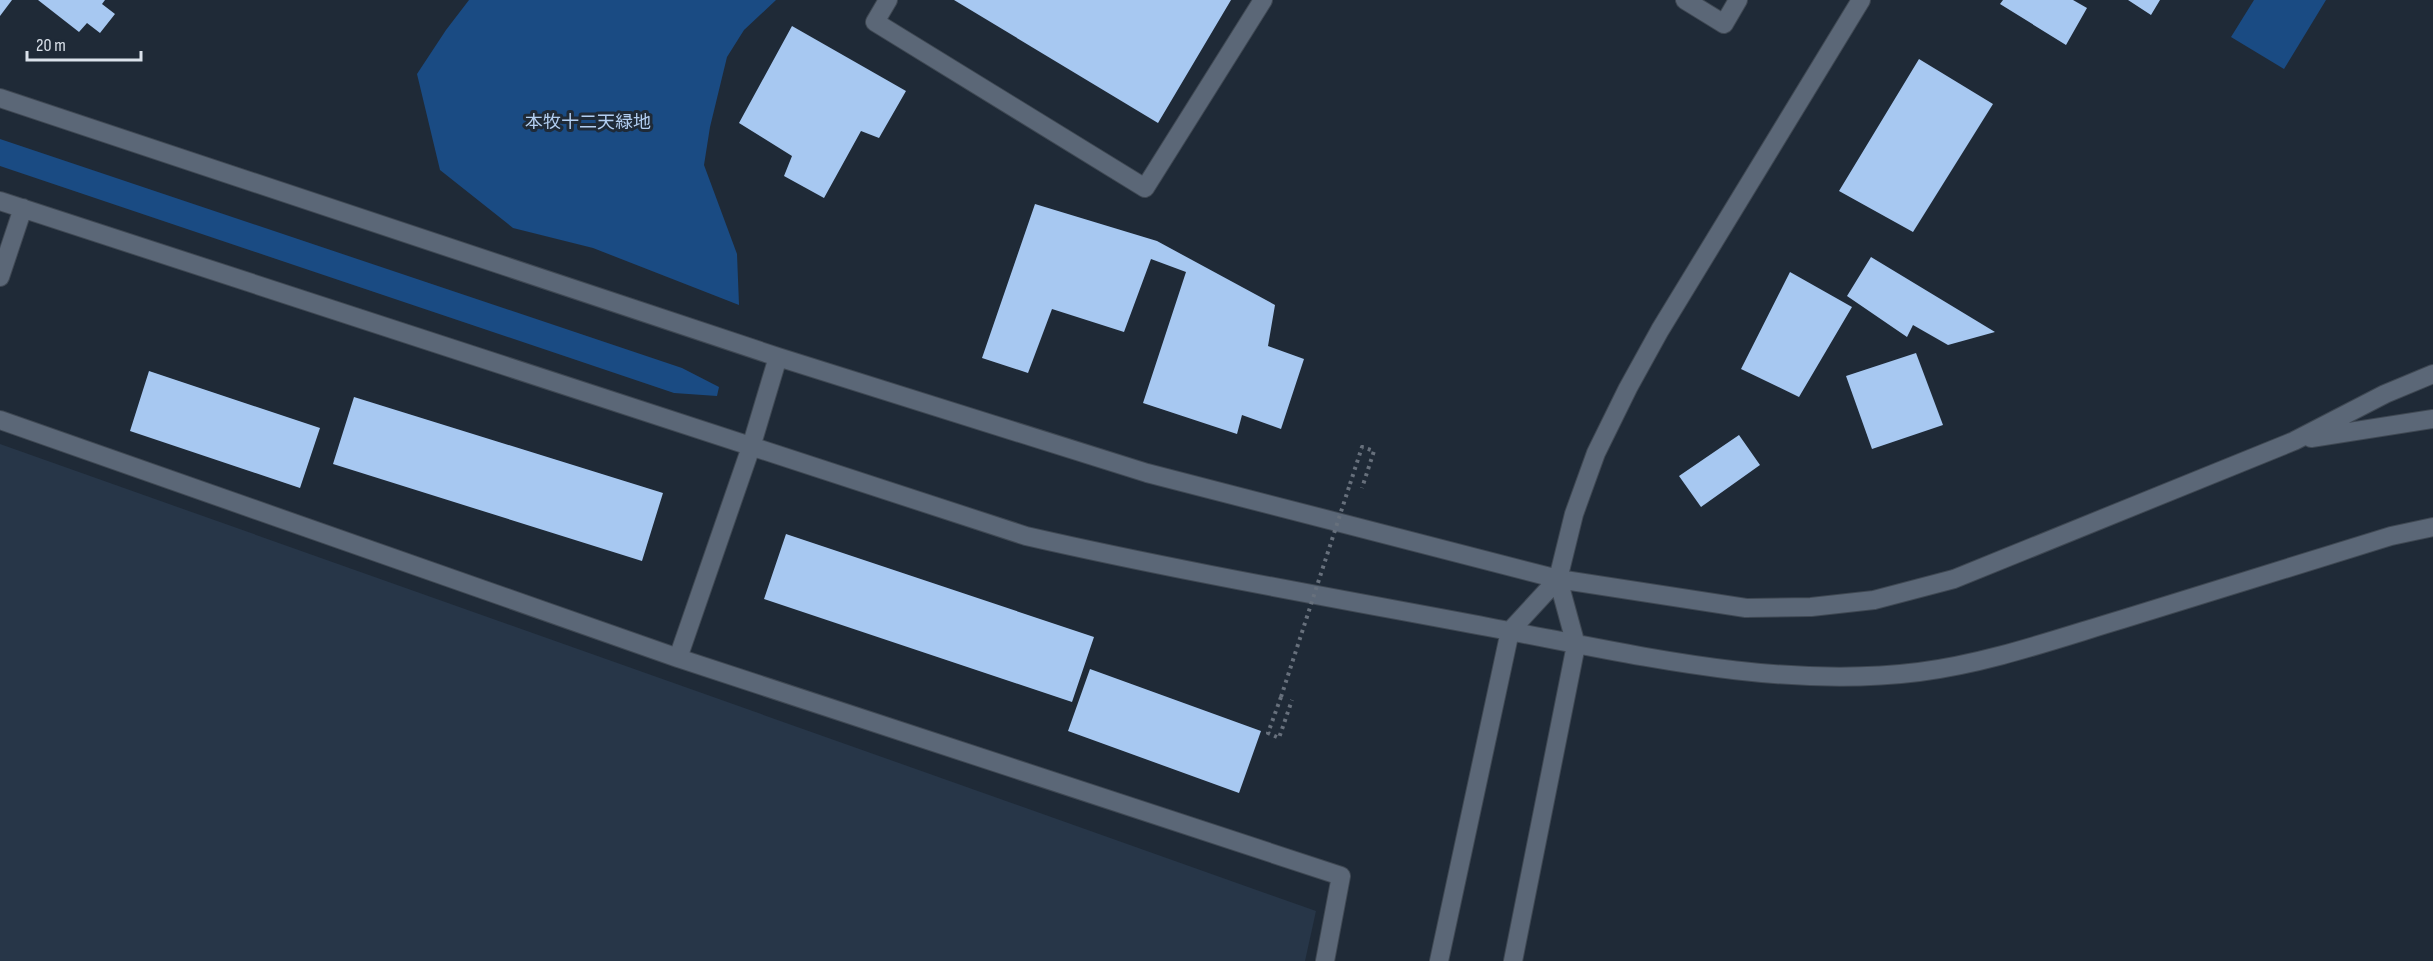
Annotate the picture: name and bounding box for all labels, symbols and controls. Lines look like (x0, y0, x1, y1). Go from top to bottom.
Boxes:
scale bar (27, 24, 141, 62)
text: 20 m (36, 35, 66, 56)
park label: 本牧十二天緑地 (525, 112, 651, 133)

